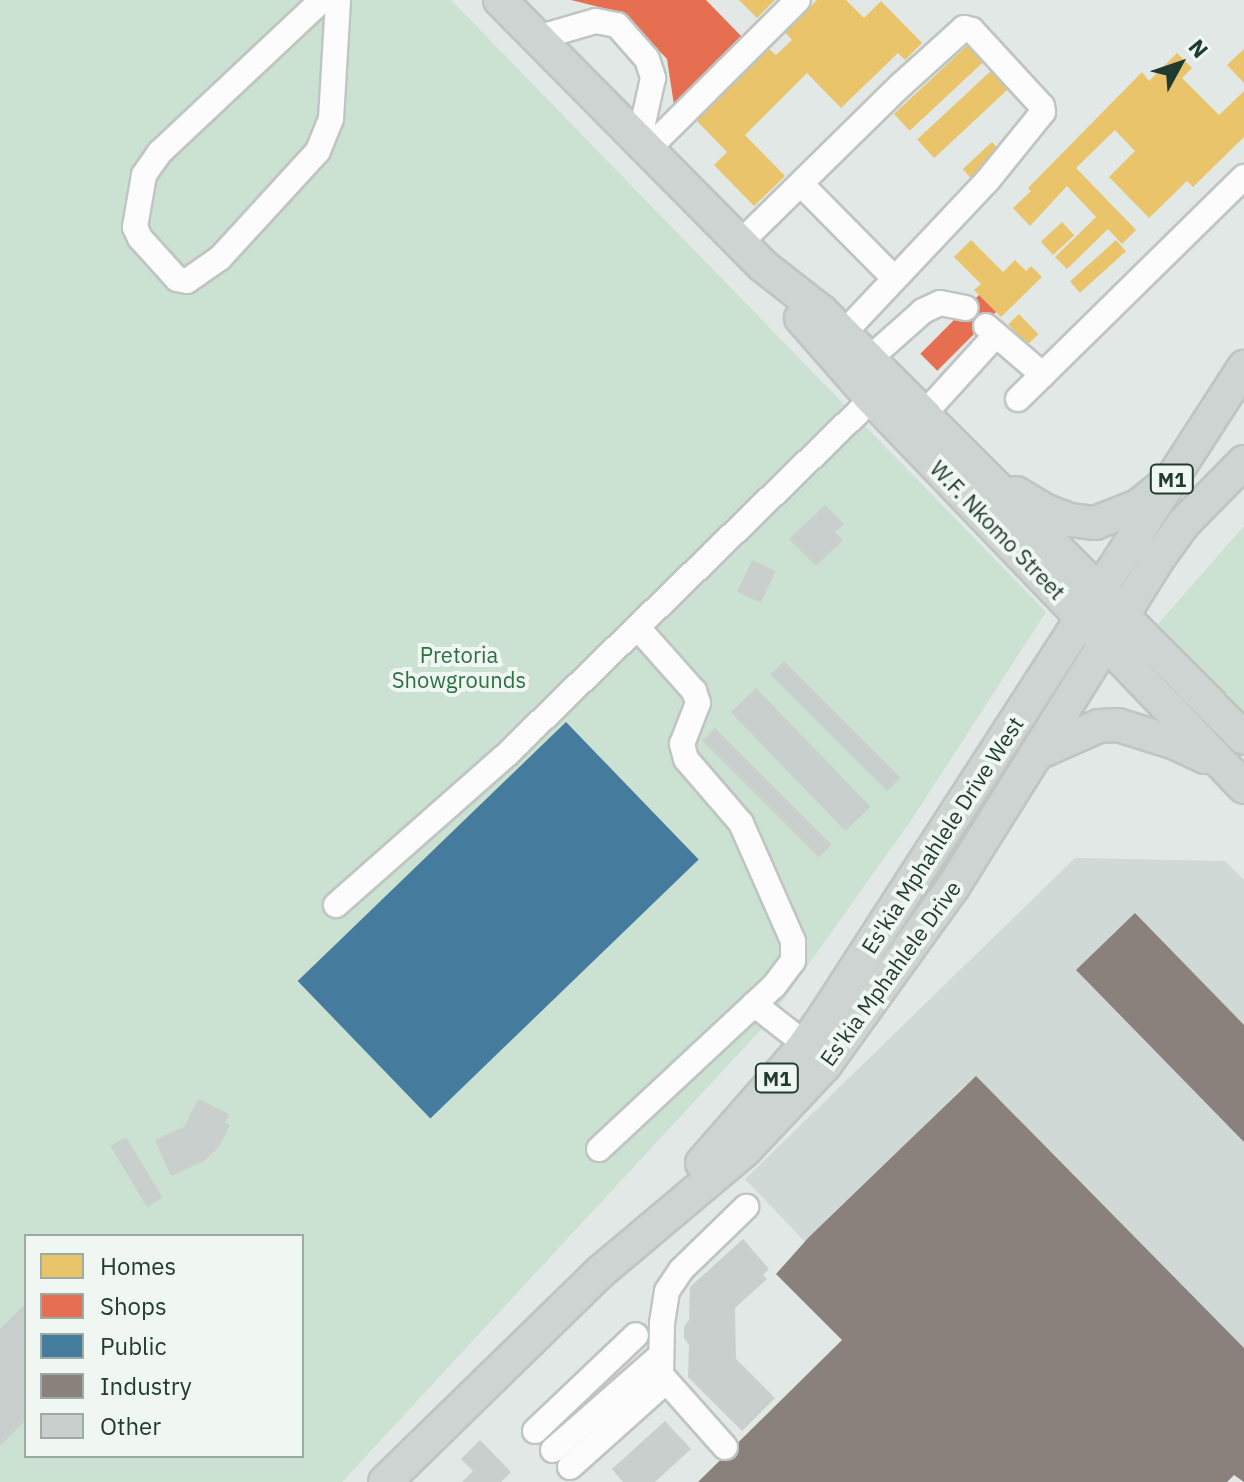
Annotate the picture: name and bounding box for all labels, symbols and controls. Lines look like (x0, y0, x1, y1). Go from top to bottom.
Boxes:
north arrow (1140, 24, 1220, 104)
text: N (1183, 33, 1215, 64)
street label: W.F. Nkomo Street (925, 455, 1071, 605)
road number: M1 (1148, 463, 1196, 495)
park label: Pretoria Showgrounds (392, 641, 526, 692)
street label: Es'kia Mphahlele Drive West (855, 712, 1029, 958)
street label: Es'kia Mphahlele Drive (814, 875, 966, 1071)
road number: M1 (753, 1062, 801, 1094)
legend (24, 1234, 304, 1458)
text: Homes (100, 1250, 176, 1282)
text: Shops (100, 1290, 167, 1322)
text: Public (100, 1330, 167, 1362)
text: Industry (100, 1370, 192, 1402)
text: Other (100, 1410, 161, 1442)

